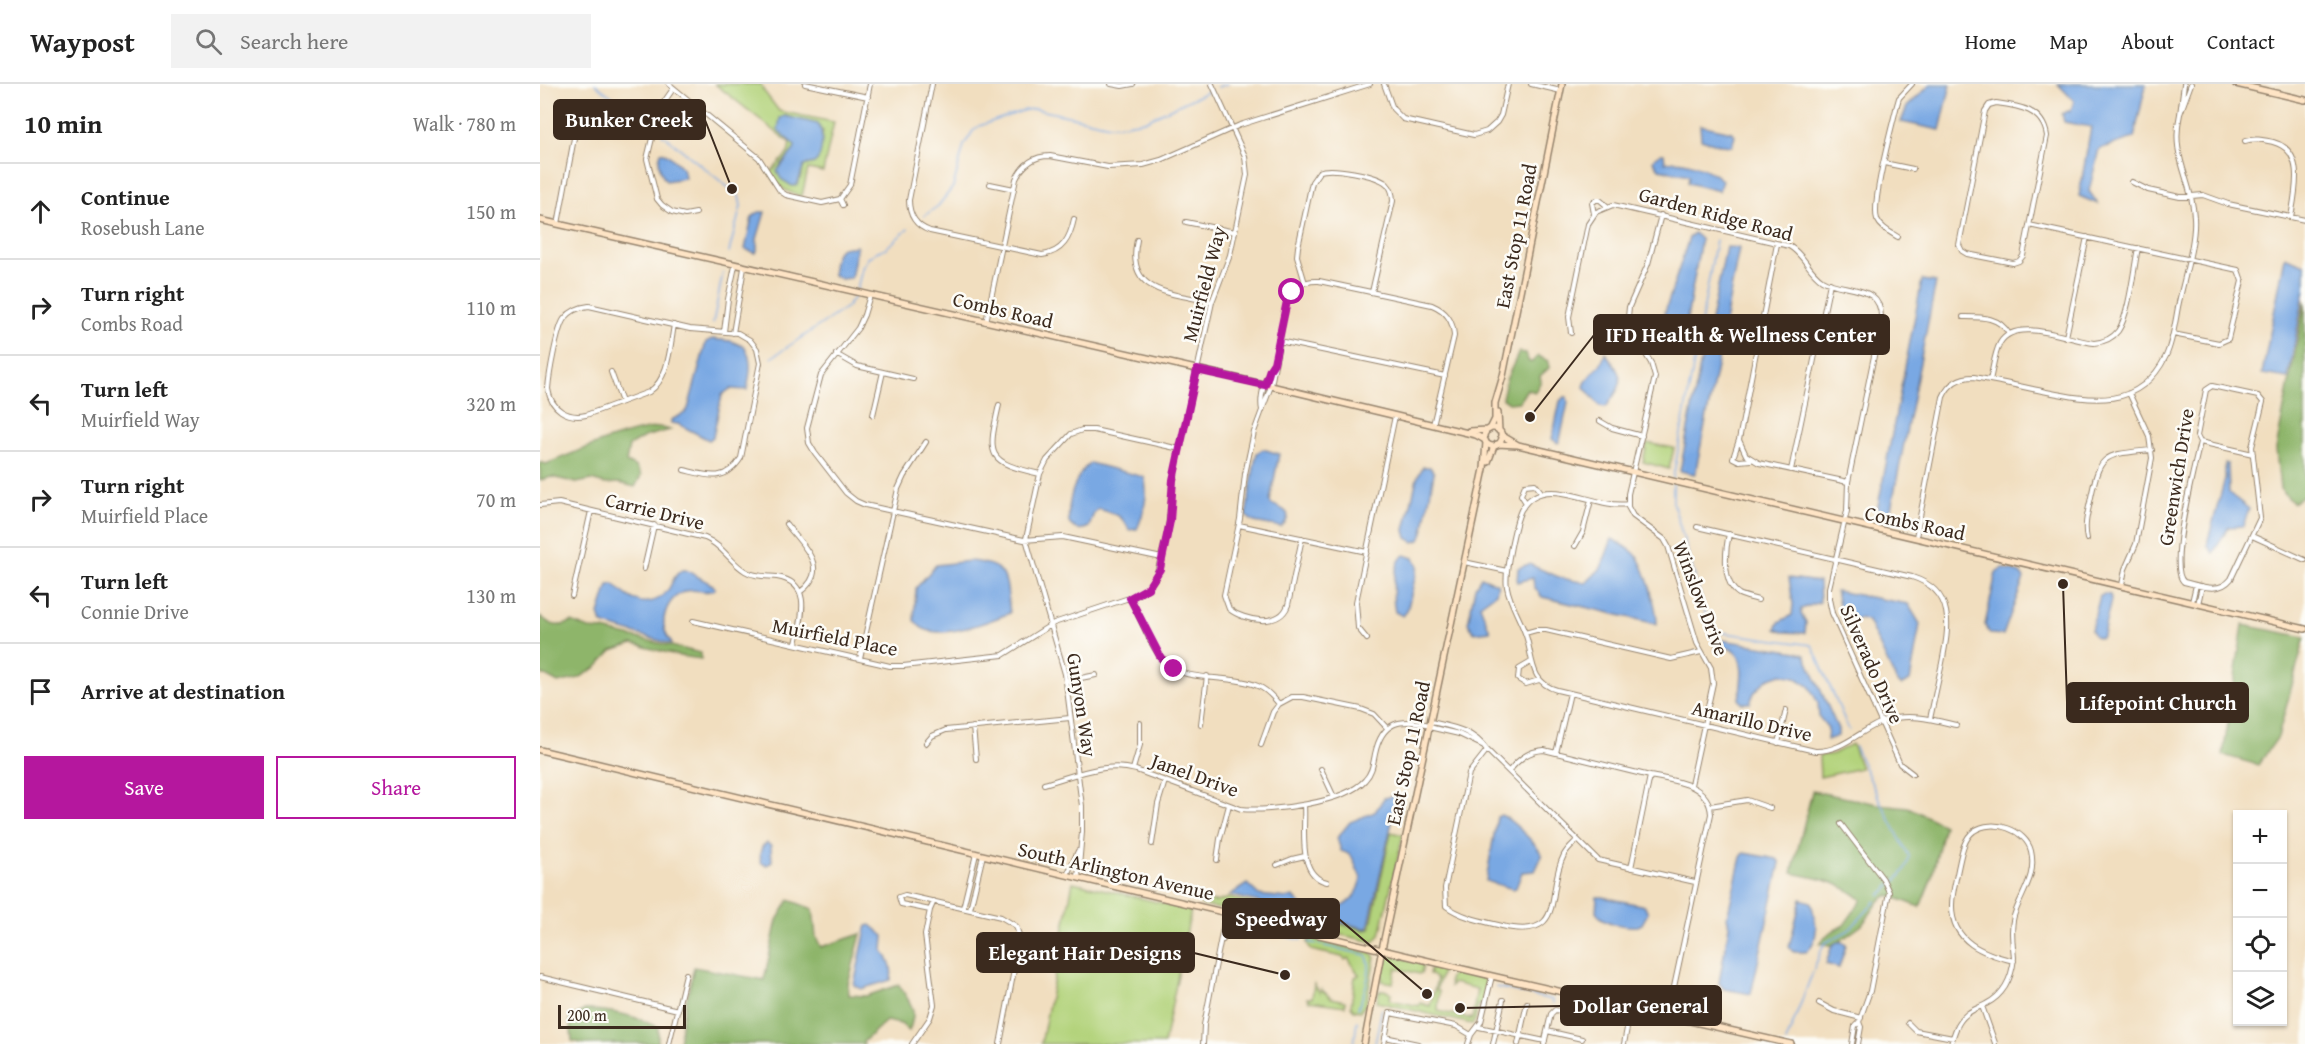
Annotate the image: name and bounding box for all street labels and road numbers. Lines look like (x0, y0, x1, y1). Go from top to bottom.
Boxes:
street label: East Stop 11 Road (1487, 161, 1544, 311)
street label: Garden Ridge Road (1636, 179, 1797, 248)
street label: Muirfield Way (1174, 223, 1233, 345)
street label: Combs Road (950, 284, 1056, 335)
street label: Greenwich Drive (2150, 406, 2201, 548)
street label: Carrie Drive (603, 484, 708, 537)
street label: Combs Road (1862, 498, 1968, 547)
street label: Winslow Drive (1666, 536, 1737, 659)
street label: Silverado Drive (1833, 600, 1912, 728)
street label: Muirfield Place (770, 610, 900, 663)
street label: Gunyon Way (1060, 651, 1105, 759)
street label: East Stop 11 Road (1378, 678, 1437, 828)
street label: Amarillo Drive (1689, 693, 1815, 748)
street label: Janel Drive (1145, 744, 1243, 804)
street label: South Arlington Avenue (1015, 834, 1217, 907)

